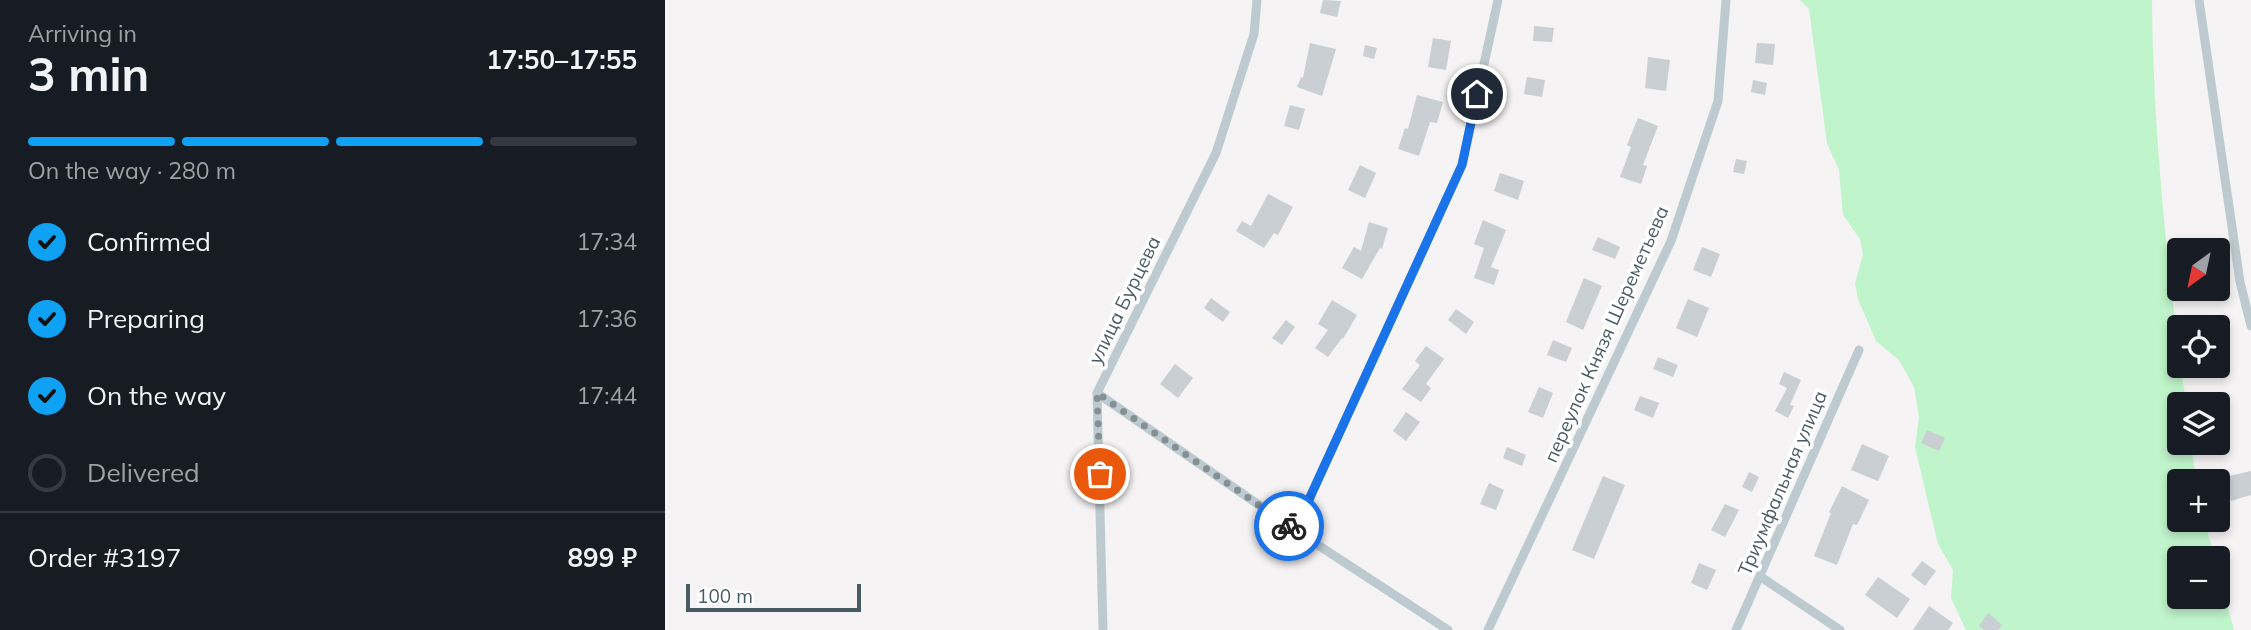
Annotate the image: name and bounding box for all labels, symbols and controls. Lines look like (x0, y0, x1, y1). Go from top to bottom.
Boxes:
text: Arriving in (28, 19, 137, 48)
text: 17:50–17:55 (486, 43, 637, 76)
text: 3 min (28, 45, 149, 103)
pin (1447, 64, 1507, 124)
icon: home (1458, 75, 1496, 113)
text: On the way · 280 m (28, 156, 236, 185)
street label: переулок Князя Шереметьева (1538, 202, 1674, 466)
icon: check (28, 223, 66, 261)
text: Confirmed (87, 225, 211, 258)
text: 17:34 (577, 227, 637, 256)
street label: улица Бурцева (1083, 232, 1165, 368)
north arrow (2167, 238, 2229, 301)
map controls (2167, 238, 2230, 609)
icon: check (28, 300, 66, 338)
text: Preparing (87, 302, 205, 335)
text: 17:36 (577, 304, 637, 333)
button: locate (2167, 315, 2230, 378)
icon: check (28, 377, 66, 415)
text: On the way (87, 379, 226, 412)
text: 17:44 (577, 381, 637, 410)
street label: Триумфальная улица (1732, 387, 1832, 579)
button: layers (2167, 392, 2230, 455)
pin (1070, 444, 1130, 504)
icon: bag (1081, 455, 1119, 493)
text: Delivered (87, 456, 200, 489)
button: + (2167, 469, 2230, 532)
courier (1254, 491, 1324, 561)
icon: bike (1270, 507, 1308, 545)
text: Order #3197 (28, 541, 181, 574)
text: 899 ₽ (567, 541, 637, 574)
button: − (2167, 546, 2230, 609)
scale bar (686, 581, 861, 613)
text: 100 m (697, 584, 753, 608)

